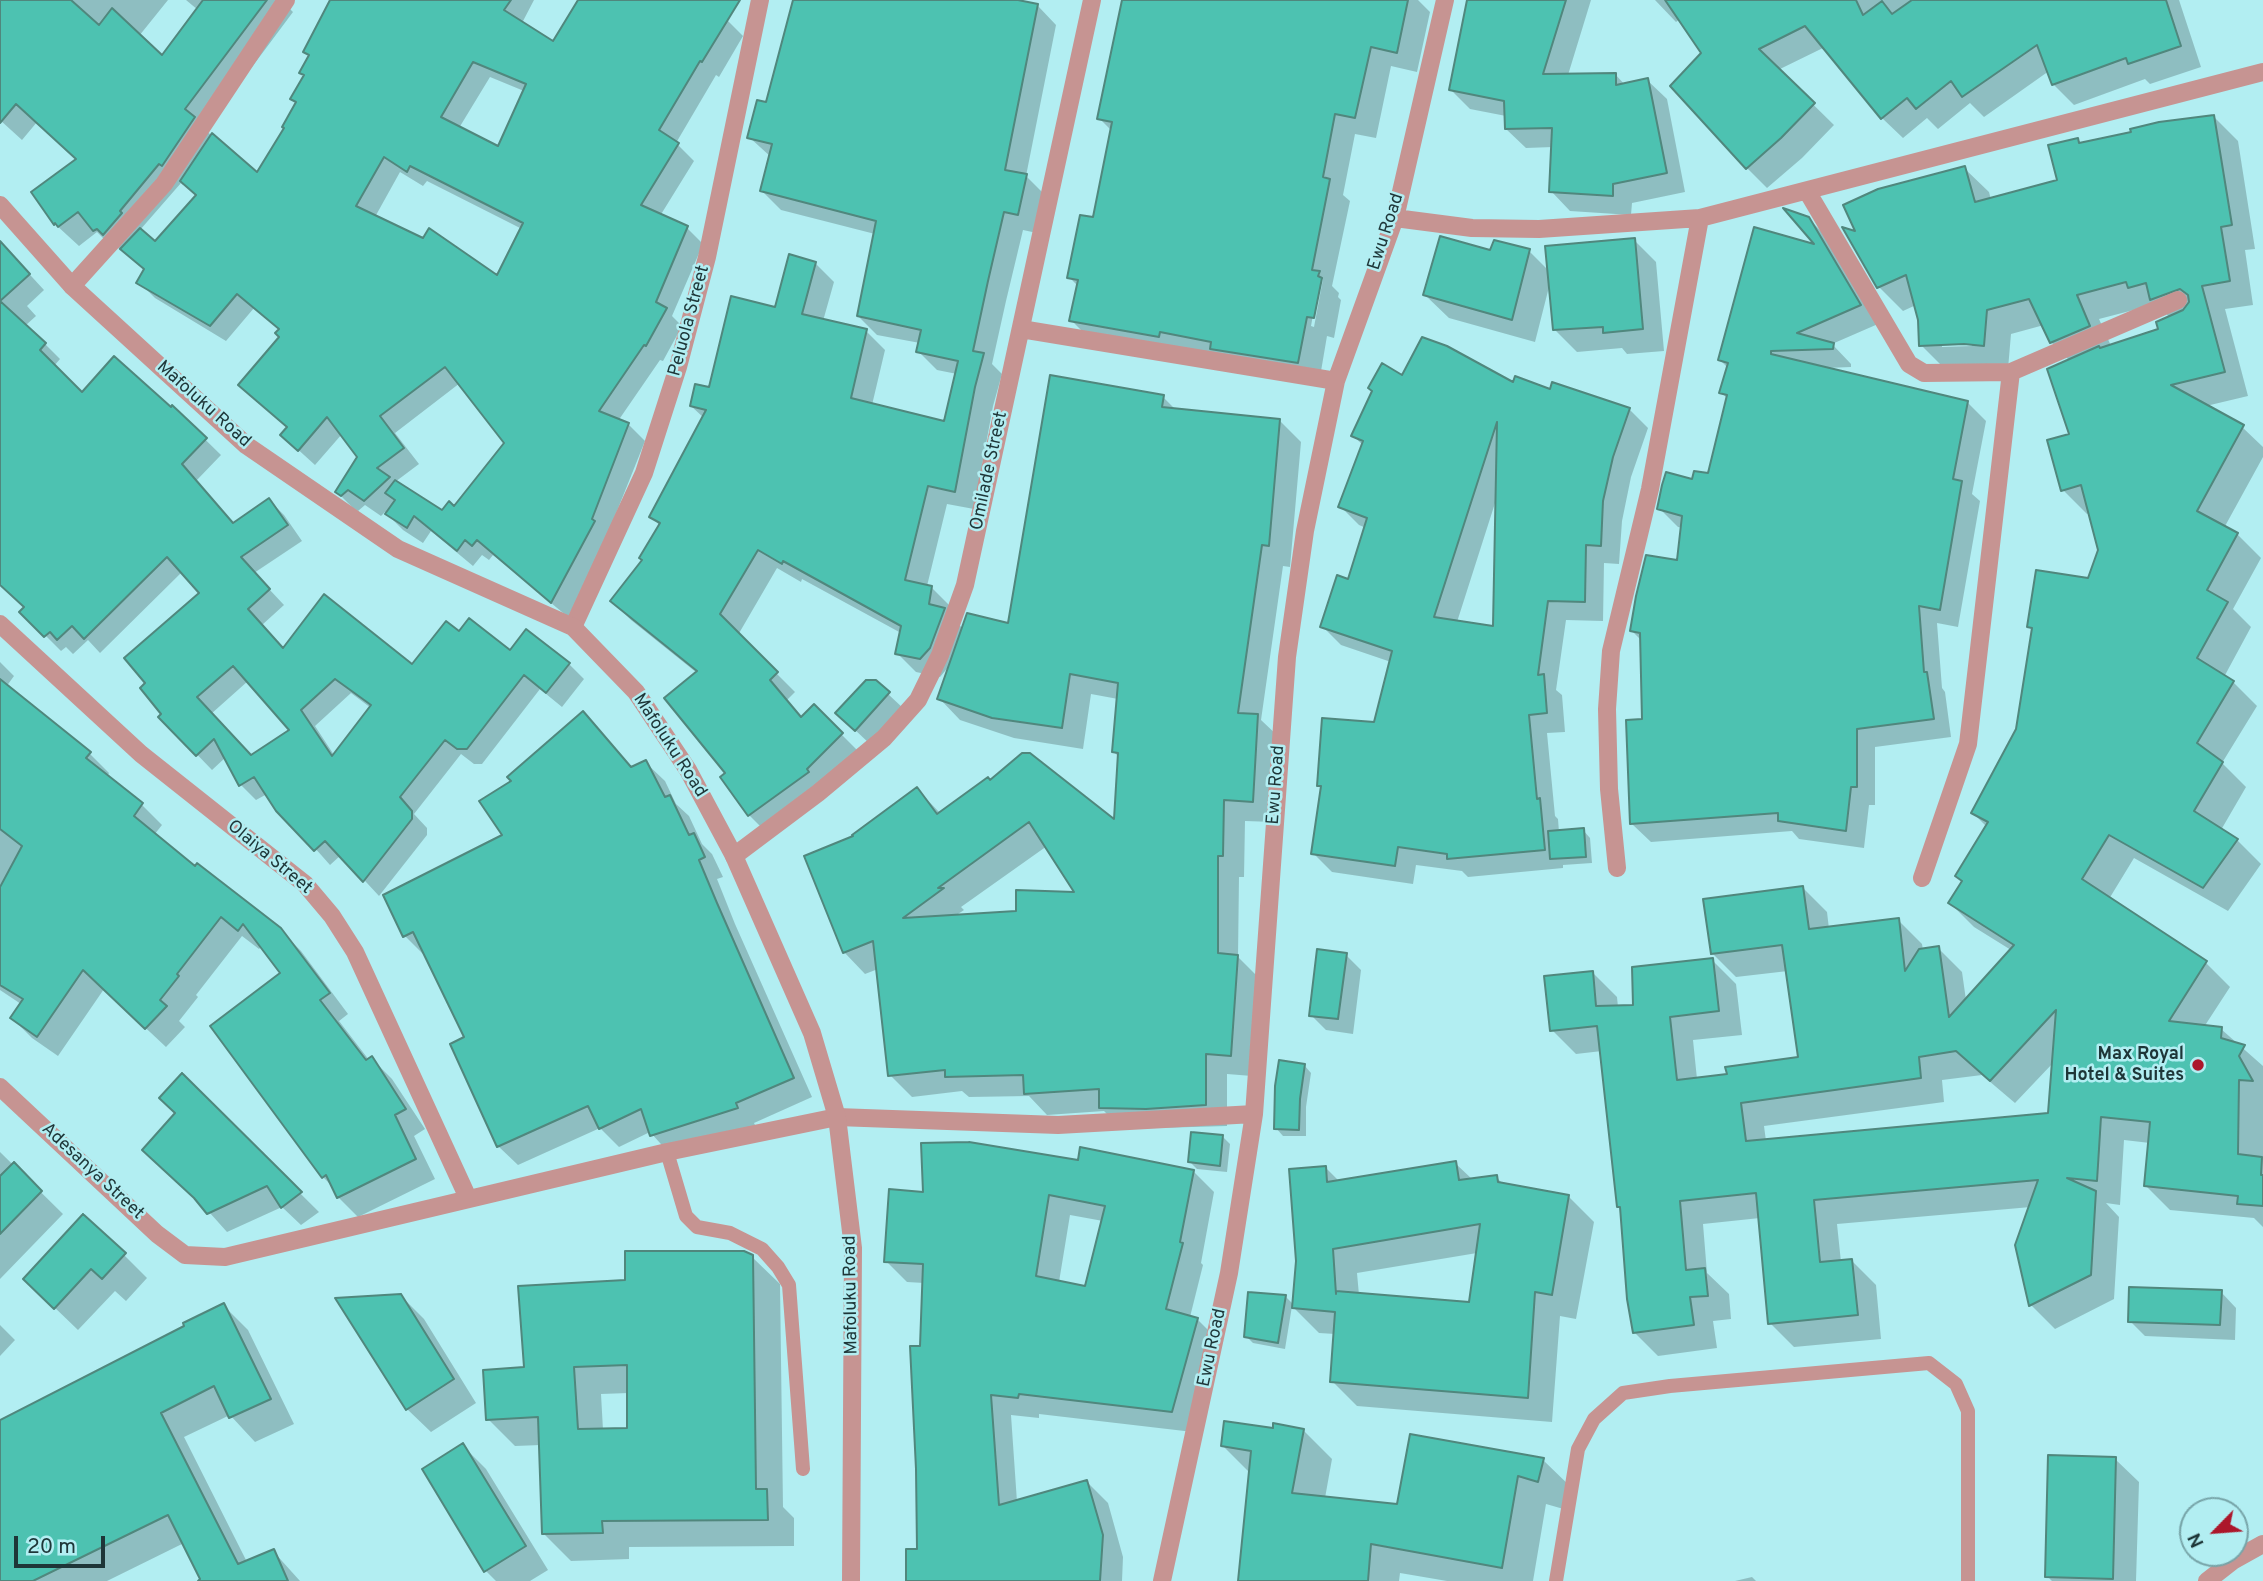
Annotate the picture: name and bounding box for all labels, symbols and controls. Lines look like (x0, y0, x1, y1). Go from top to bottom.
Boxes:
street label: Ewu Road (1364, 191, 1410, 273)
street label: Peluola Street (665, 263, 715, 379)
street label: Mafoluku Road (151, 357, 255, 453)
street label: Omilade Street (967, 410, 1013, 532)
street label: Mafoluku Road (627, 690, 711, 802)
street label: Ewu Road (1263, 745, 1291, 825)
street label: Olaiya Street (222, 816, 316, 900)
place label: Max Royal Hotel & Suites (2064, 1044, 2184, 1086)
marker: Max Royal Hotel & Suites (2190, 1057, 2206, 1073)
street label: Adesanya Street (36, 1119, 148, 1225)
street label: Mafoluku Road (840, 1235, 864, 1355)
street label: Ewu Road (1194, 1307, 1232, 1389)
north arrow (2179, 1497, 2249, 1567)
scale bar (18, 1522, 108, 1566)
text: N (2183, 1529, 2211, 1551)
text: 20 m (27, 1534, 76, 1561)

